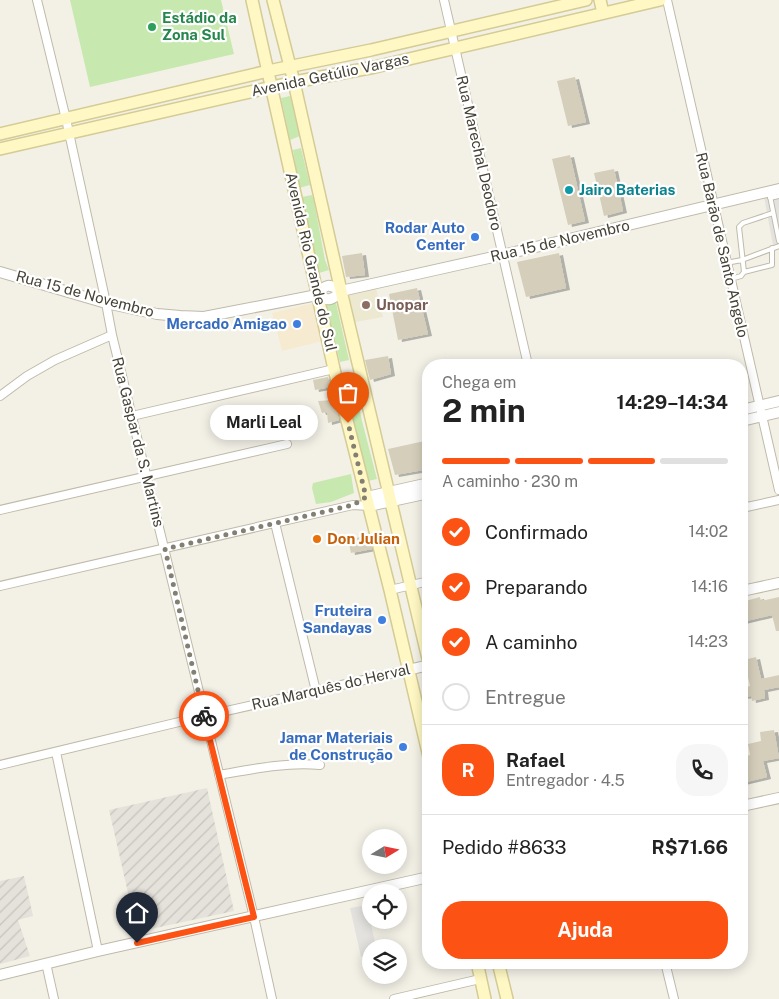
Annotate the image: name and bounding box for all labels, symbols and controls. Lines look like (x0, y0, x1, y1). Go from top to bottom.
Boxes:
place label: Estádio da Zona Sul (162, 9, 237, 43)
marker: Estádio da Zona Sul (146, 21, 158, 33)
street label: Avenida Getúlio Vargas (250, 49, 410, 100)
street label: Rua Marechal Deodoro (453, 74, 506, 232)
street label: Rua Barão de Santo Angelo (693, 151, 752, 339)
street label: Avenida Rio Grande do Sul (283, 171, 340, 353)
place label: Jairo Baterias (579, 181, 675, 198)
marker: Jairo Baterias (563, 184, 575, 196)
street label: Rua 15 de Novembro (489, 216, 631, 265)
place label: Rodar Auto Center (385, 219, 465, 253)
marker: Rodar Auto Center (469, 231, 481, 243)
street label: Rua 15 de Novembro (14, 267, 156, 320)
place label: Unopar (376, 296, 428, 313)
marker: Unopar (360, 299, 372, 311)
place label: Mercado Amigao (166, 315, 287, 332)
marker: Mercado Amigao (291, 318, 303, 330)
street label: Rua Gaspar da S. Martins (109, 355, 168, 529)
pin (327, 372, 369, 423)
text: Chega em (442, 373, 516, 392)
icon: bag (334, 379, 362, 407)
text: 14:29–14:34 (617, 391, 728, 413)
text: 2 min (442, 392, 526, 429)
callout: Marli Leal (210, 406, 318, 440)
text: Marli Leal (226, 413, 302, 432)
text: A caminho · 230 m (442, 472, 578, 491)
icon: check (442, 518, 470, 546)
text: Confirmado (485, 521, 588, 543)
text: 14:02 (688, 522, 728, 541)
place label: Don Julian (327, 530, 400, 547)
marker: Don Julian (311, 533, 323, 545)
icon: check (442, 573, 470, 601)
text: Preparando (485, 576, 587, 598)
text: 14:16 (691, 577, 728, 596)
place label: Fruteira Sandayas (302, 602, 372, 636)
marker: Fruteira Sandayas (376, 614, 388, 626)
icon: check (442, 628, 470, 656)
text: A caminho (485, 631, 578, 653)
text: 14:23 (688, 632, 728, 651)
street label: Rua Marquês do Herval (250, 660, 412, 713)
text: Entregue (485, 686, 566, 708)
courier (179, 691, 229, 741)
icon: bike (190, 702, 218, 730)
place label: Jamar Materiais de Construção (280, 729, 393, 763)
marker: Jamar Materiais de Construção (397, 741, 409, 753)
button: phone (676, 744, 728, 796)
text: Rafael (506, 749, 565, 771)
text: R (461, 759, 475, 781)
text: Entregador · 4.5 (506, 771, 625, 790)
north arrow (362, 829, 408, 874)
map controls (362, 829, 407, 984)
text: Pedido #8633 (442, 836, 567, 858)
text: R$71.66 (651, 836, 728, 858)
button: locate (362, 884, 407, 929)
pin (116, 892, 158, 943)
icon: home (123, 899, 151, 927)
button: Ajuda (442, 901, 728, 959)
button: layers (362, 939, 407, 984)

